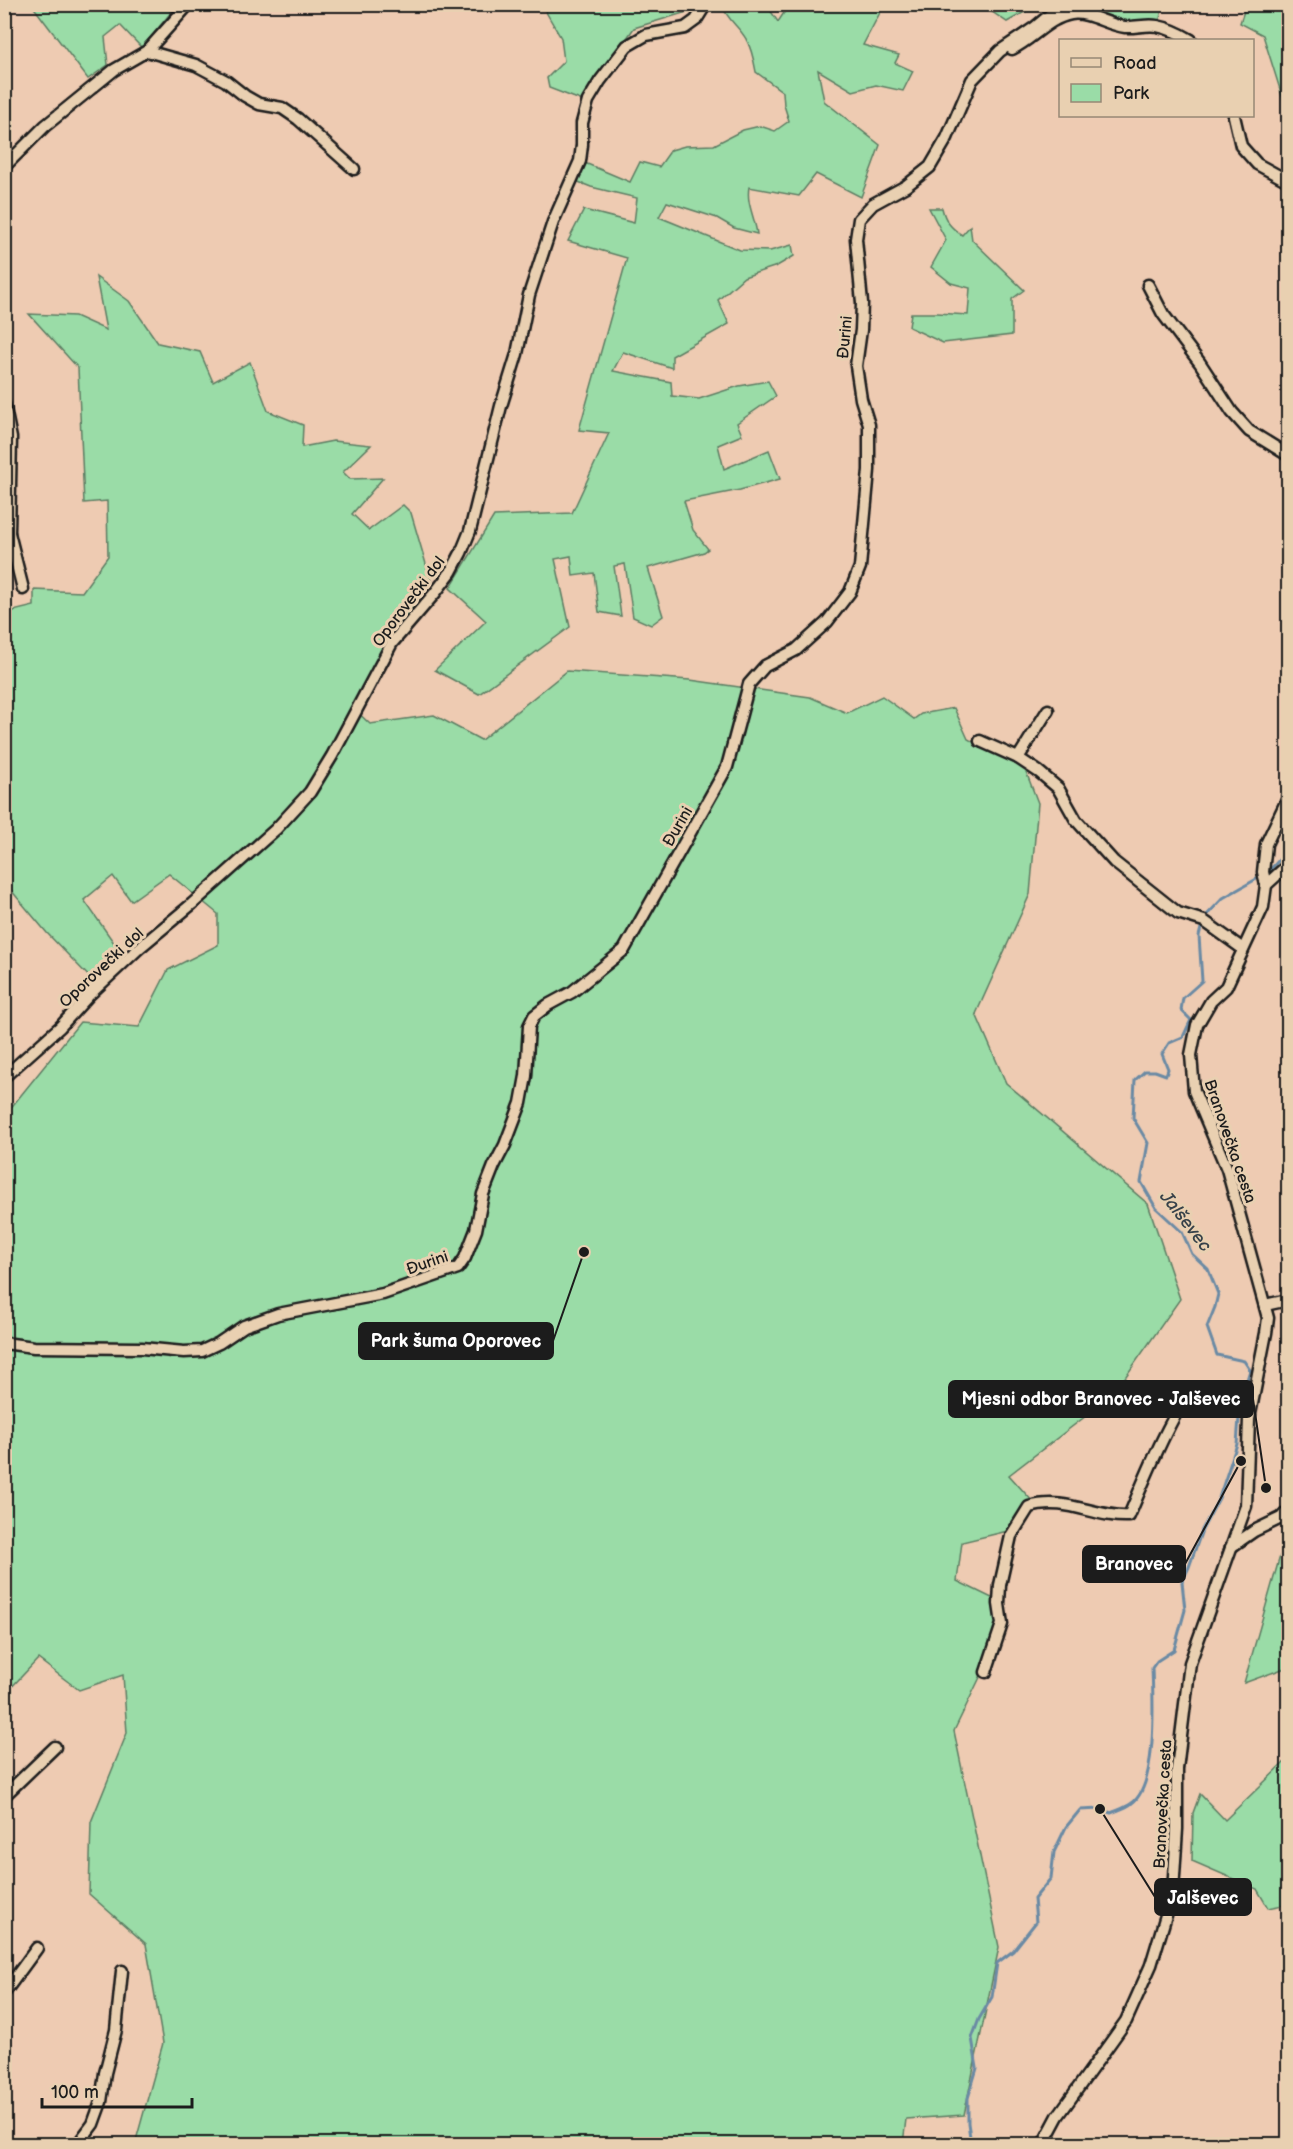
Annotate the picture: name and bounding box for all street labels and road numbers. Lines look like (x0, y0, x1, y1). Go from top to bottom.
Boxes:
street label: Đurini (834, 315, 857, 359)
street label: Oporovečki dol (369, 553, 449, 651)
street label: Đurini (659, 803, 697, 850)
street label: Oporovečki dol (56, 924, 148, 1012)
street label: Branovečka cesta (1200, 1077, 1260, 1206)
street label: Đurini (404, 1247, 451, 1279)
street label: Branovečka cesta (1151, 1739, 1176, 1869)

